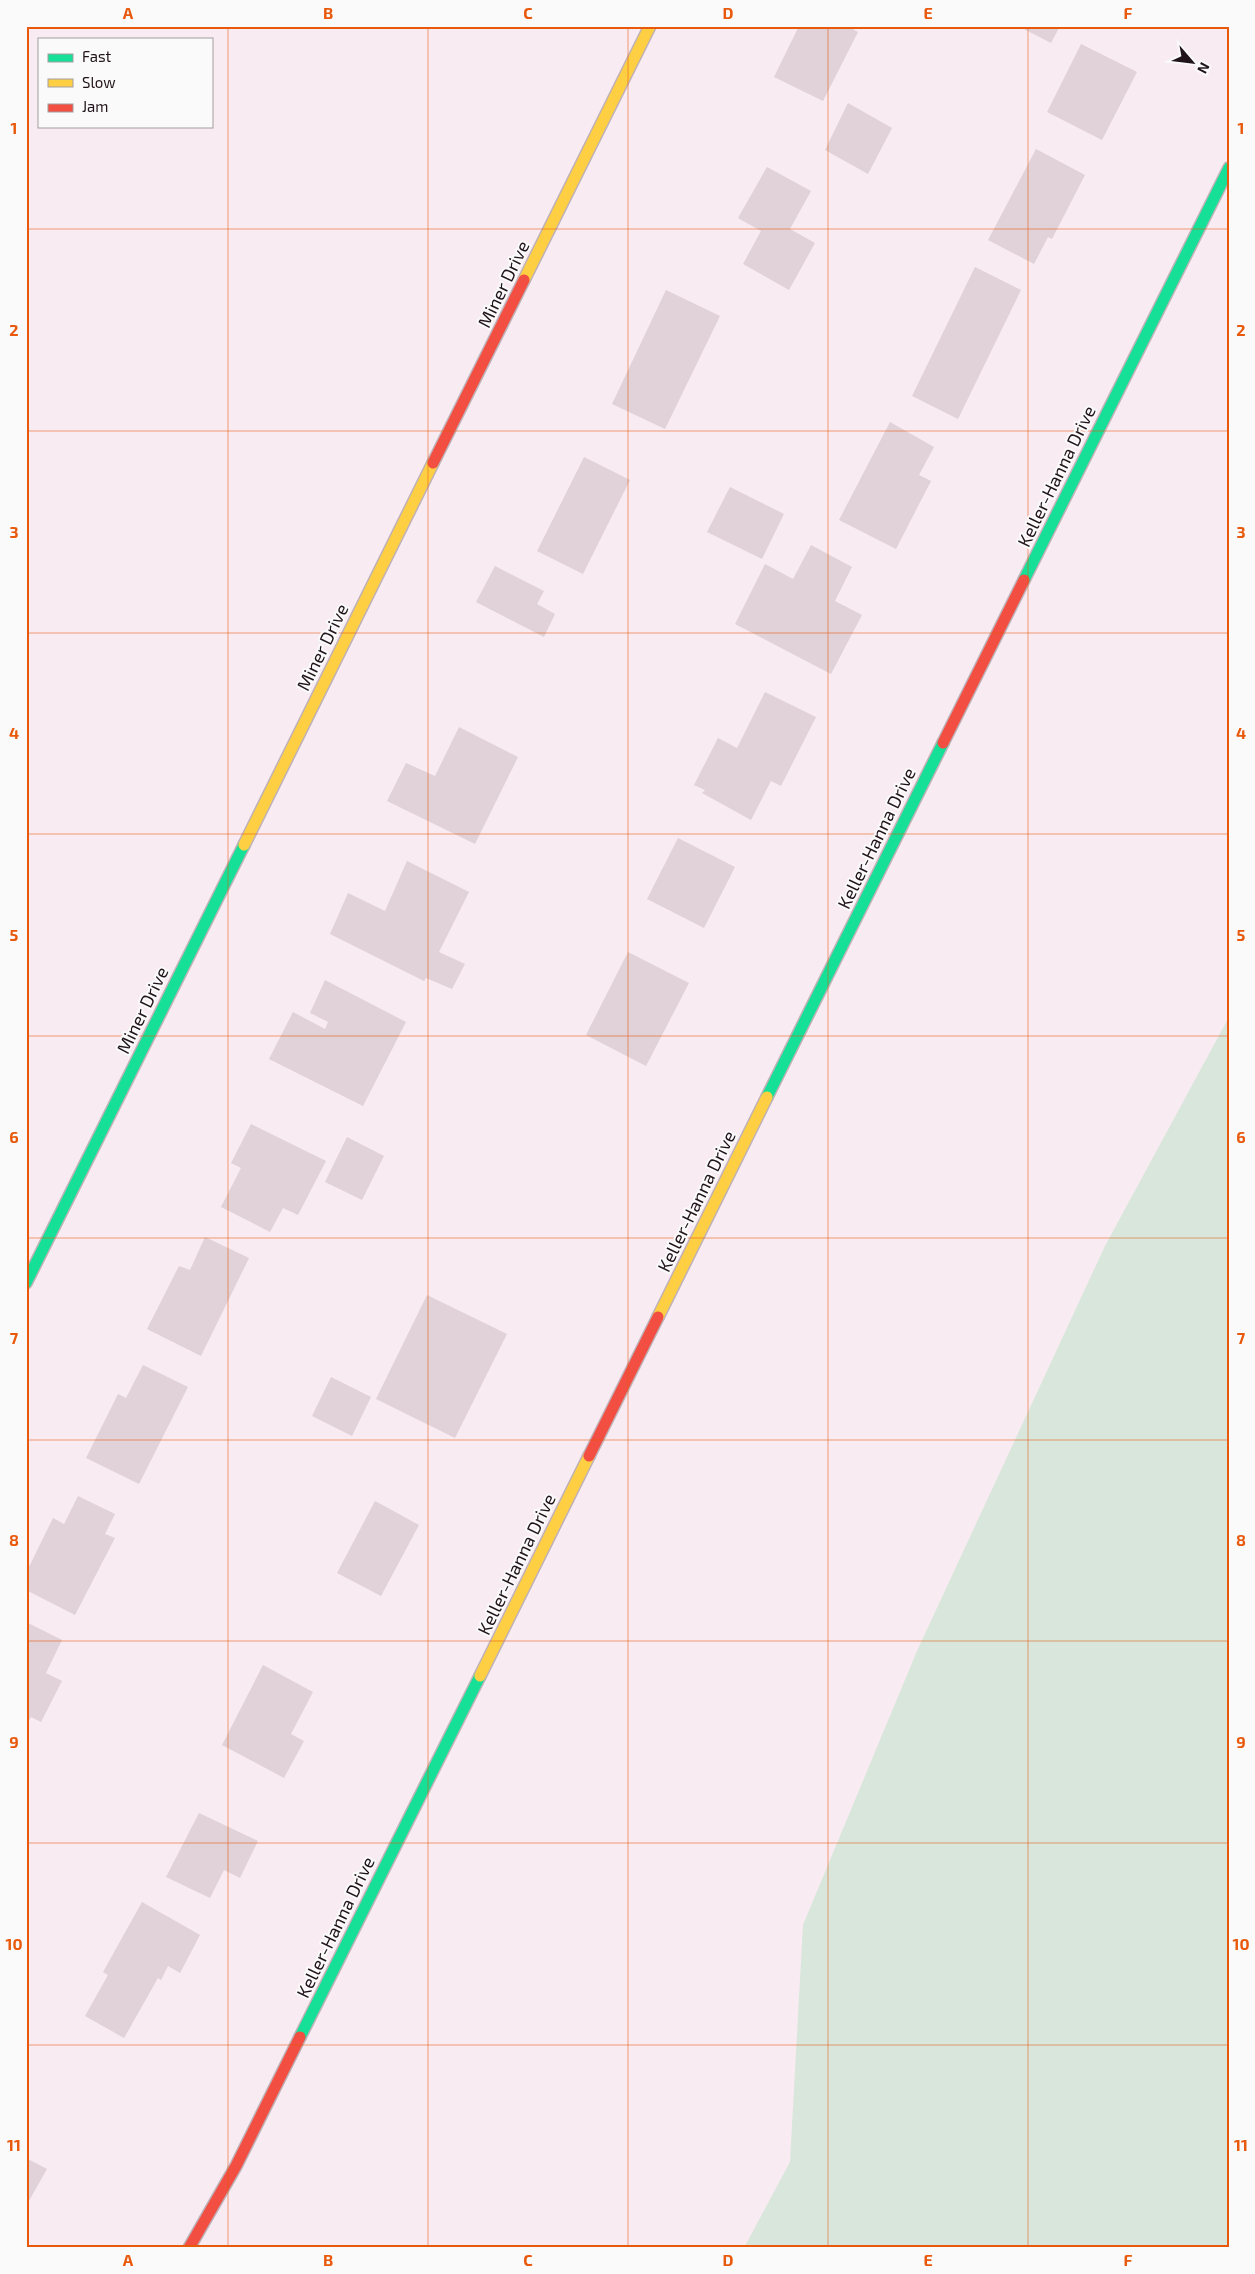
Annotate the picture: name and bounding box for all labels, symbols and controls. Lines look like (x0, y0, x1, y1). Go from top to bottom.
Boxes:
text: A (123, 3, 134, 22)
text: B (323, 3, 333, 22)
text: C (523, 3, 533, 22)
text: D (723, 3, 734, 22)
text: E (923, 3, 933, 22)
text: F (1124, 3, 1133, 22)
legend (38, 38, 212, 128)
north arrow (1168, 38, 1218, 88)
text: Fast (82, 47, 112, 65)
text: N (1194, 60, 1214, 77)
text: Slow (82, 73, 116, 91)
text: Jam (82, 97, 108, 115)
text: 1 (11, 118, 17, 137)
text: 1 (1238, 118, 1244, 137)
street label: Miner Drive (473, 237, 533, 331)
text: 2 (9, 320, 19, 339)
text: 2 (1236, 320, 1246, 339)
street label: Keller-Hanna Drive (1012, 402, 1100, 550)
text: 3 (9, 522, 19, 541)
text: 3 (1236, 522, 1246, 541)
street label: Miner Drive (292, 600, 352, 694)
text: 4 (9, 723, 19, 742)
text: 4 (1236, 723, 1246, 742)
street label: Keller-Hanna Drive (832, 764, 920, 912)
text: 5 (10, 925, 19, 944)
text: 5 (1237, 925, 1246, 944)
street label: Miner Drive (112, 963, 172, 1057)
text: 6 (9, 1127, 19, 1146)
street label: Keller-Hanna Drive (652, 1127, 740, 1275)
text: 6 (1236, 1127, 1246, 1146)
text: 7 (10, 1328, 19, 1347)
text: 7 (1237, 1328, 1246, 1347)
street label: Keller-Hanna Drive (472, 1490, 560, 1638)
text: 8 (9, 1530, 19, 1549)
text: 8 (1236, 1530, 1246, 1549)
text: 9 (9, 1732, 19, 1751)
text: 9 (1236, 1732, 1246, 1751)
street label: Keller-Hanna Drive (291, 1853, 379, 2001)
text: 10 (5, 1934, 23, 1953)
text: 10 (1232, 1934, 1250, 1953)
text: 11 (7, 2135, 21, 2154)
text: 11 (1234, 2135, 1248, 2154)
text: A (123, 2250, 134, 2269)
text: B (323, 2250, 333, 2269)
text: C (523, 2250, 533, 2269)
text: D (723, 2250, 734, 2269)
text: E (923, 2250, 933, 2269)
text: F (1124, 2250, 1133, 2269)

